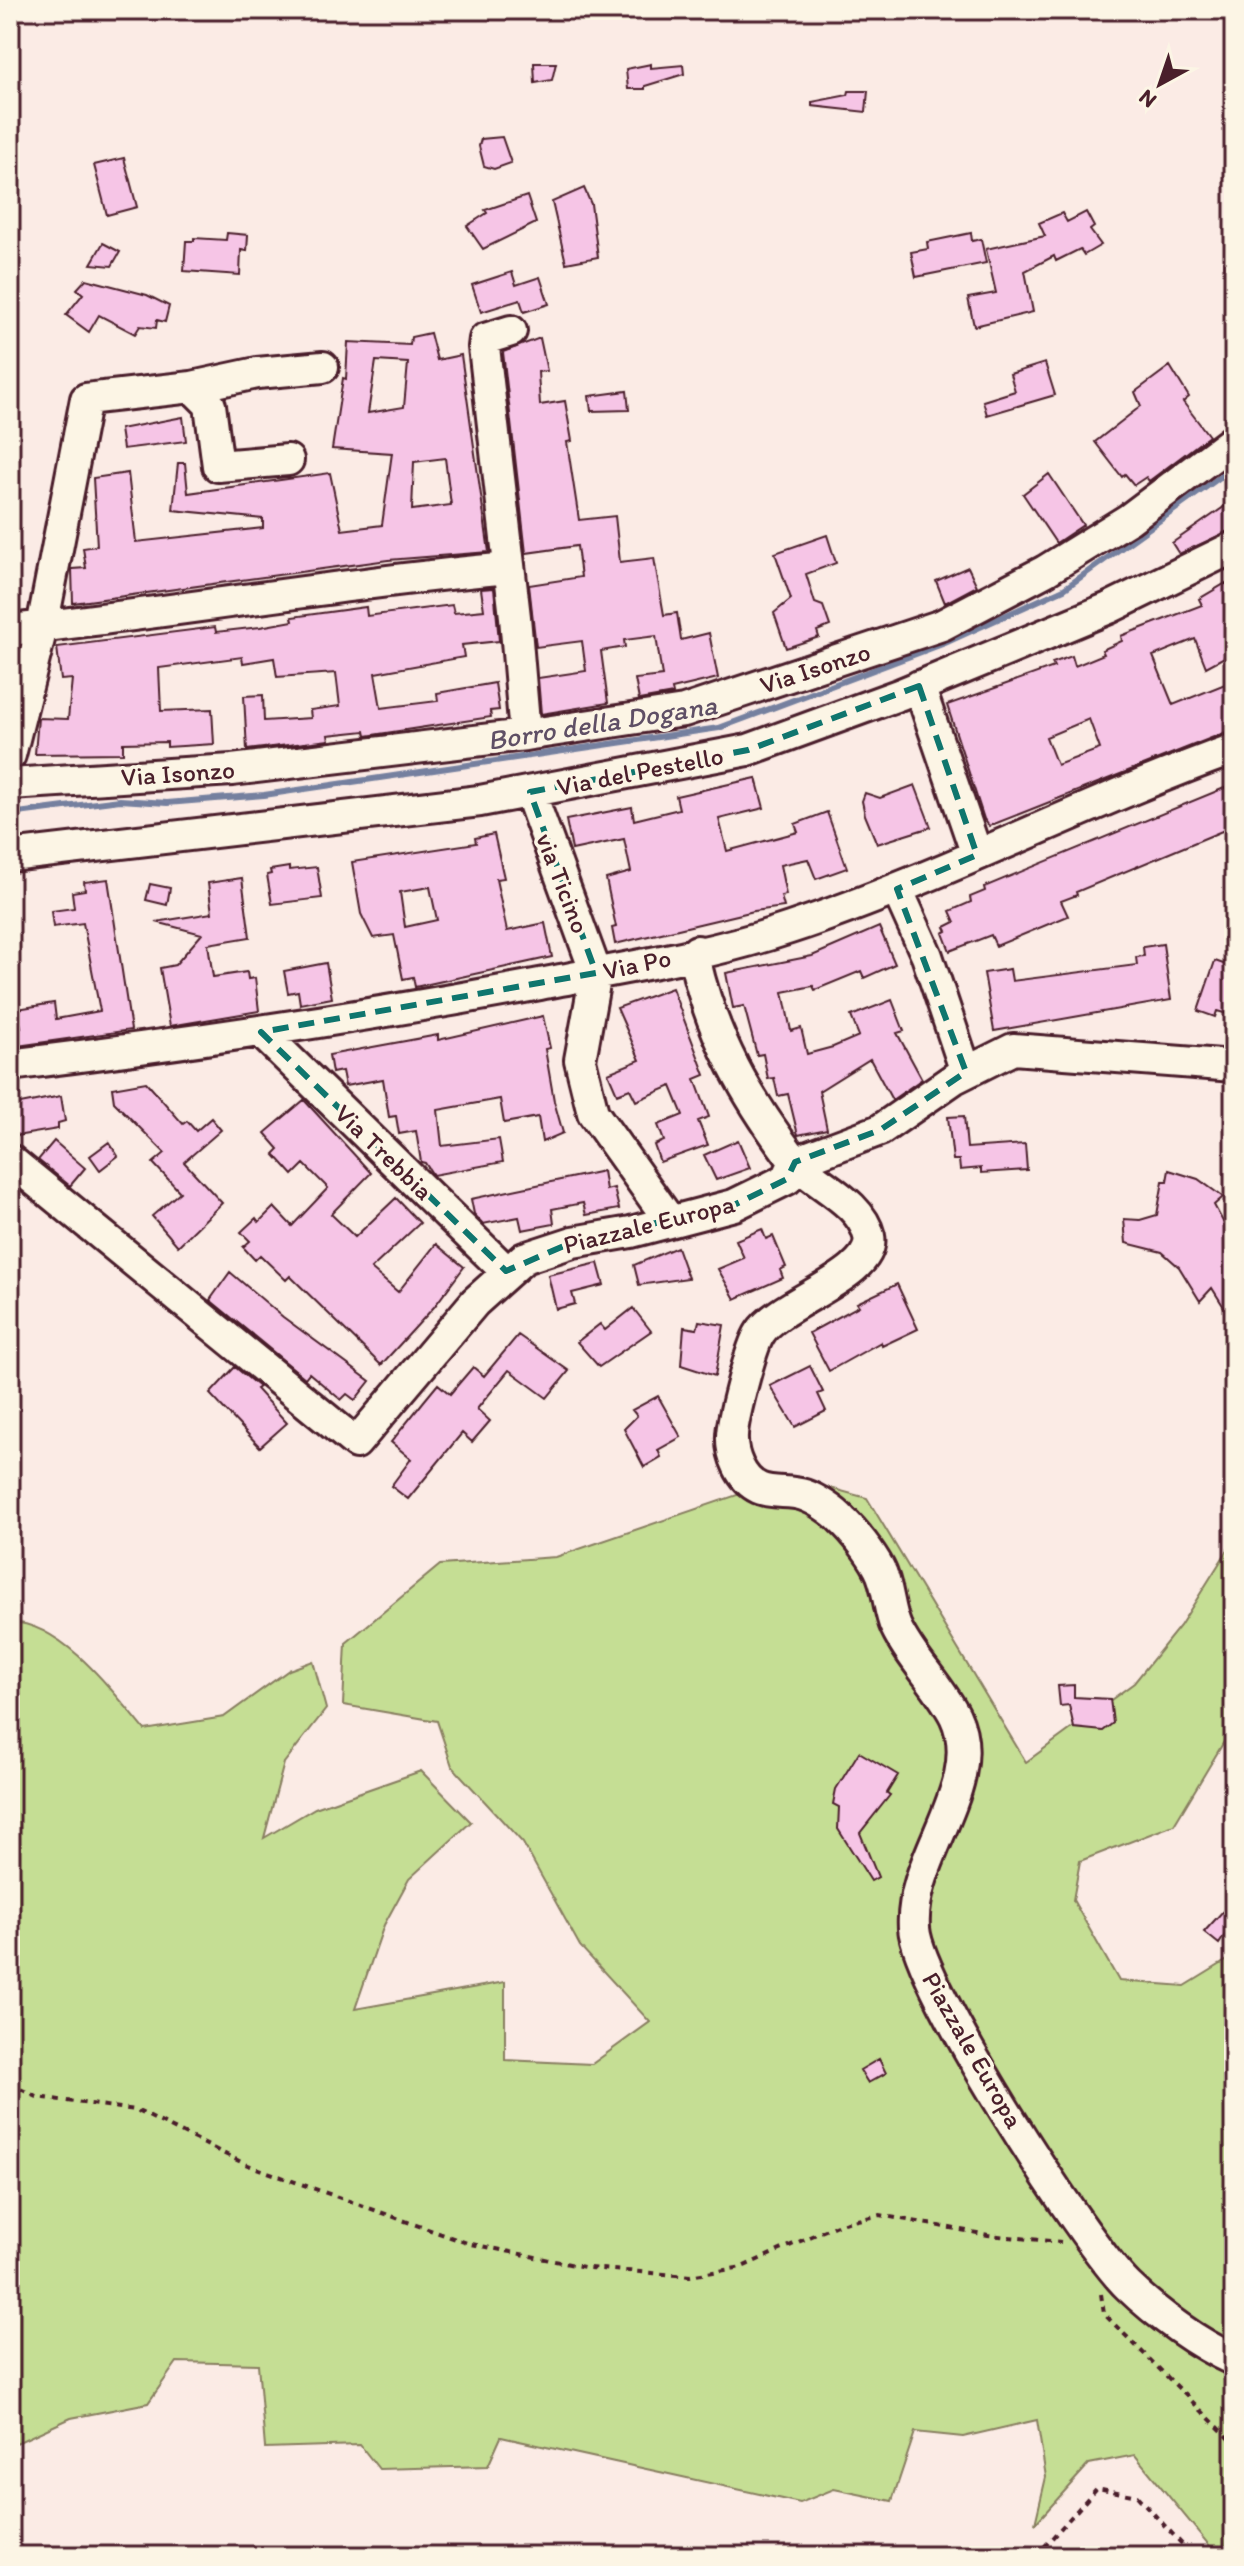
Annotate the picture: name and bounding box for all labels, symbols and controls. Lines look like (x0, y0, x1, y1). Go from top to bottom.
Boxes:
north arrow (1120, 44, 1200, 124)
text: N (1133, 84, 1162, 114)
street label: Via Isonzo (756, 635, 874, 701)
water label: Borro della Dogana (485, 687, 720, 757)
street label: Via del Pestello (554, 739, 726, 803)
street label: Via Isonzo (120, 753, 236, 793)
street label: via Ticino (529, 828, 597, 938)
street label: Via Po (600, 941, 674, 987)
street label: Via Trebbia (328, 1097, 440, 1207)
street label: Piazzale Europa (560, 1187, 739, 1261)
street label: Piazzale Europa (915, 1966, 1031, 2134)

